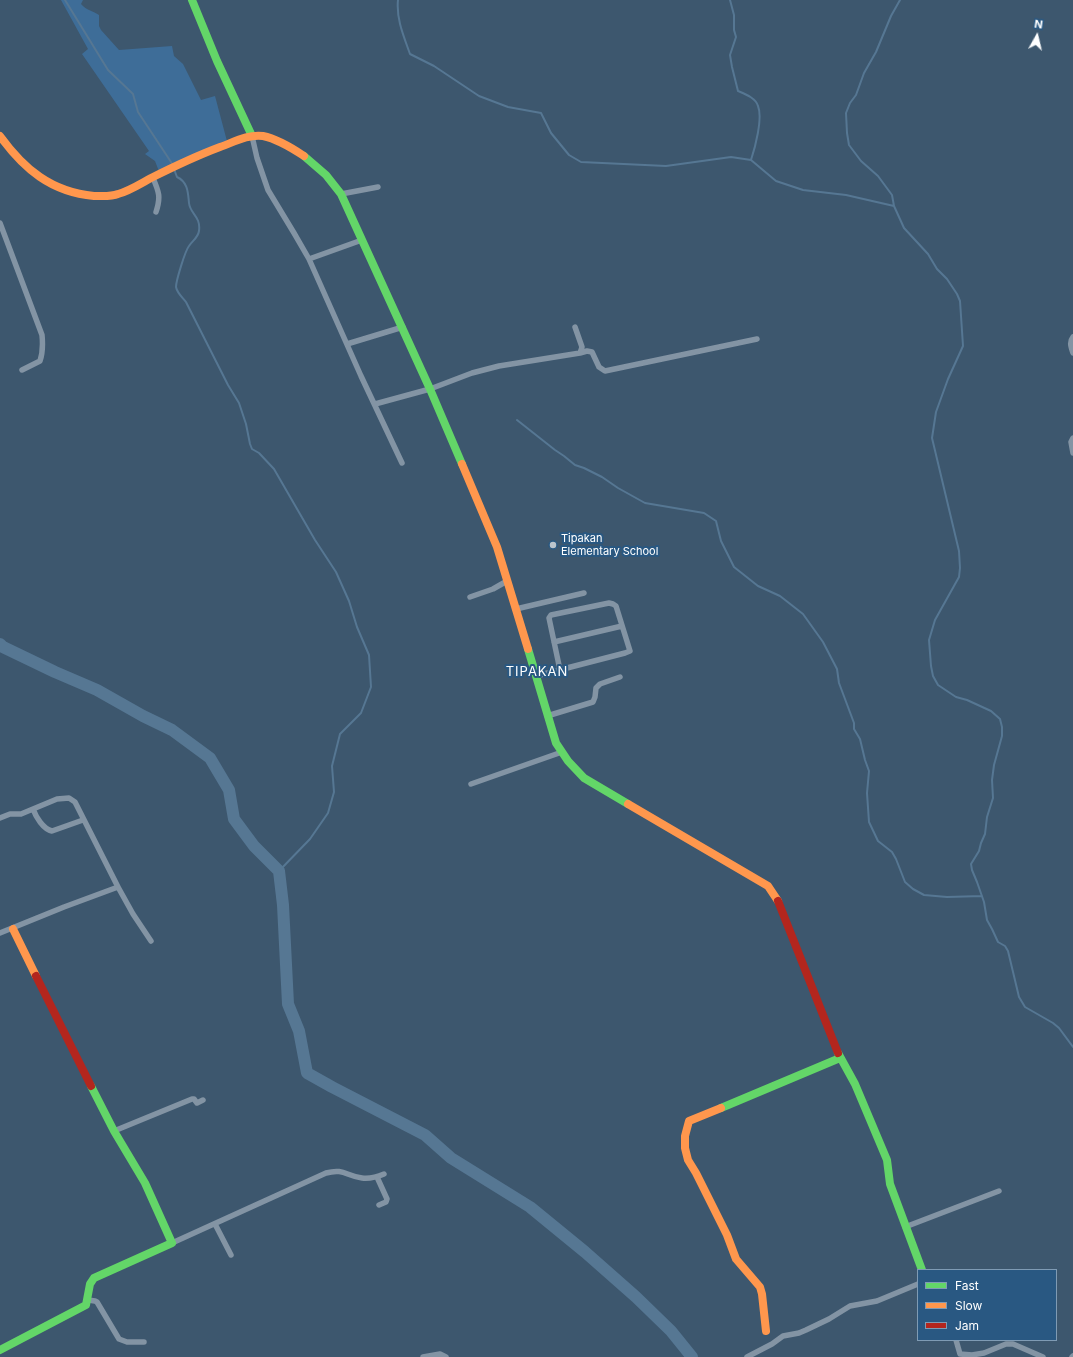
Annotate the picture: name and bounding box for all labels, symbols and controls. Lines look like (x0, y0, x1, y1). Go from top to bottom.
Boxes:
north arrow (1017, 16, 1057, 56)
text: N (1034, 17, 1044, 32)
place label: Tipakan Elementary School (561, 532, 658, 558)
marker: Tipakan Elementary School (548, 540, 558, 550)
district label: TIPAKAN (506, 664, 568, 680)
legend (917, 1269, 1057, 1341)
text: Fast (955, 1278, 979, 1293)
text: Slow (955, 1298, 982, 1313)
text: Jam (955, 1318, 979, 1333)

